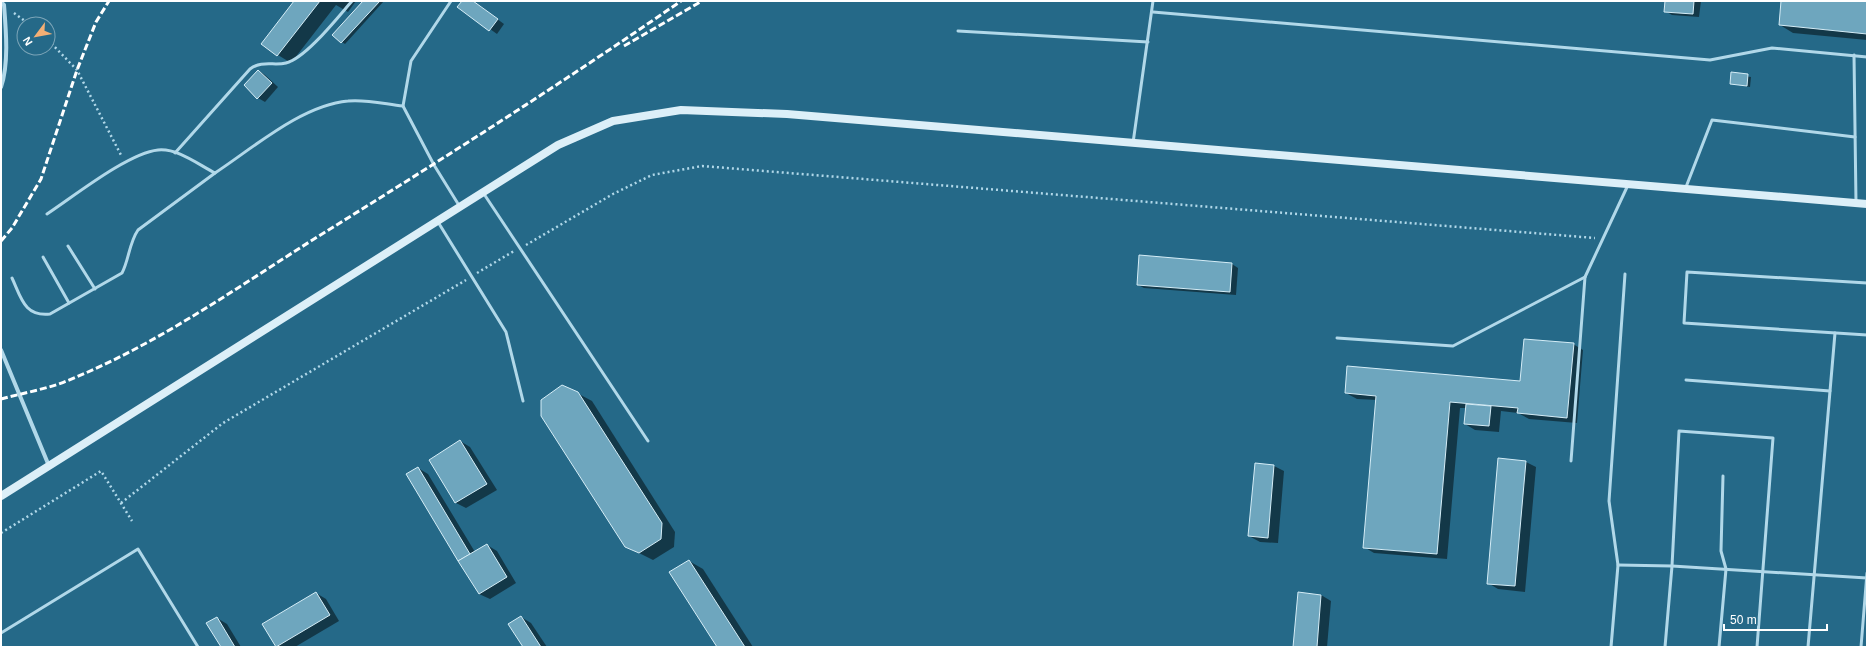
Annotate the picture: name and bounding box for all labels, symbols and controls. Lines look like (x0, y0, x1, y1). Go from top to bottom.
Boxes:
north arrow (16, 16, 56, 56)
text: N (20, 35, 35, 48)
scale bar (1724, 606, 1827, 632)
text: 50 m (1730, 613, 1757, 627)

